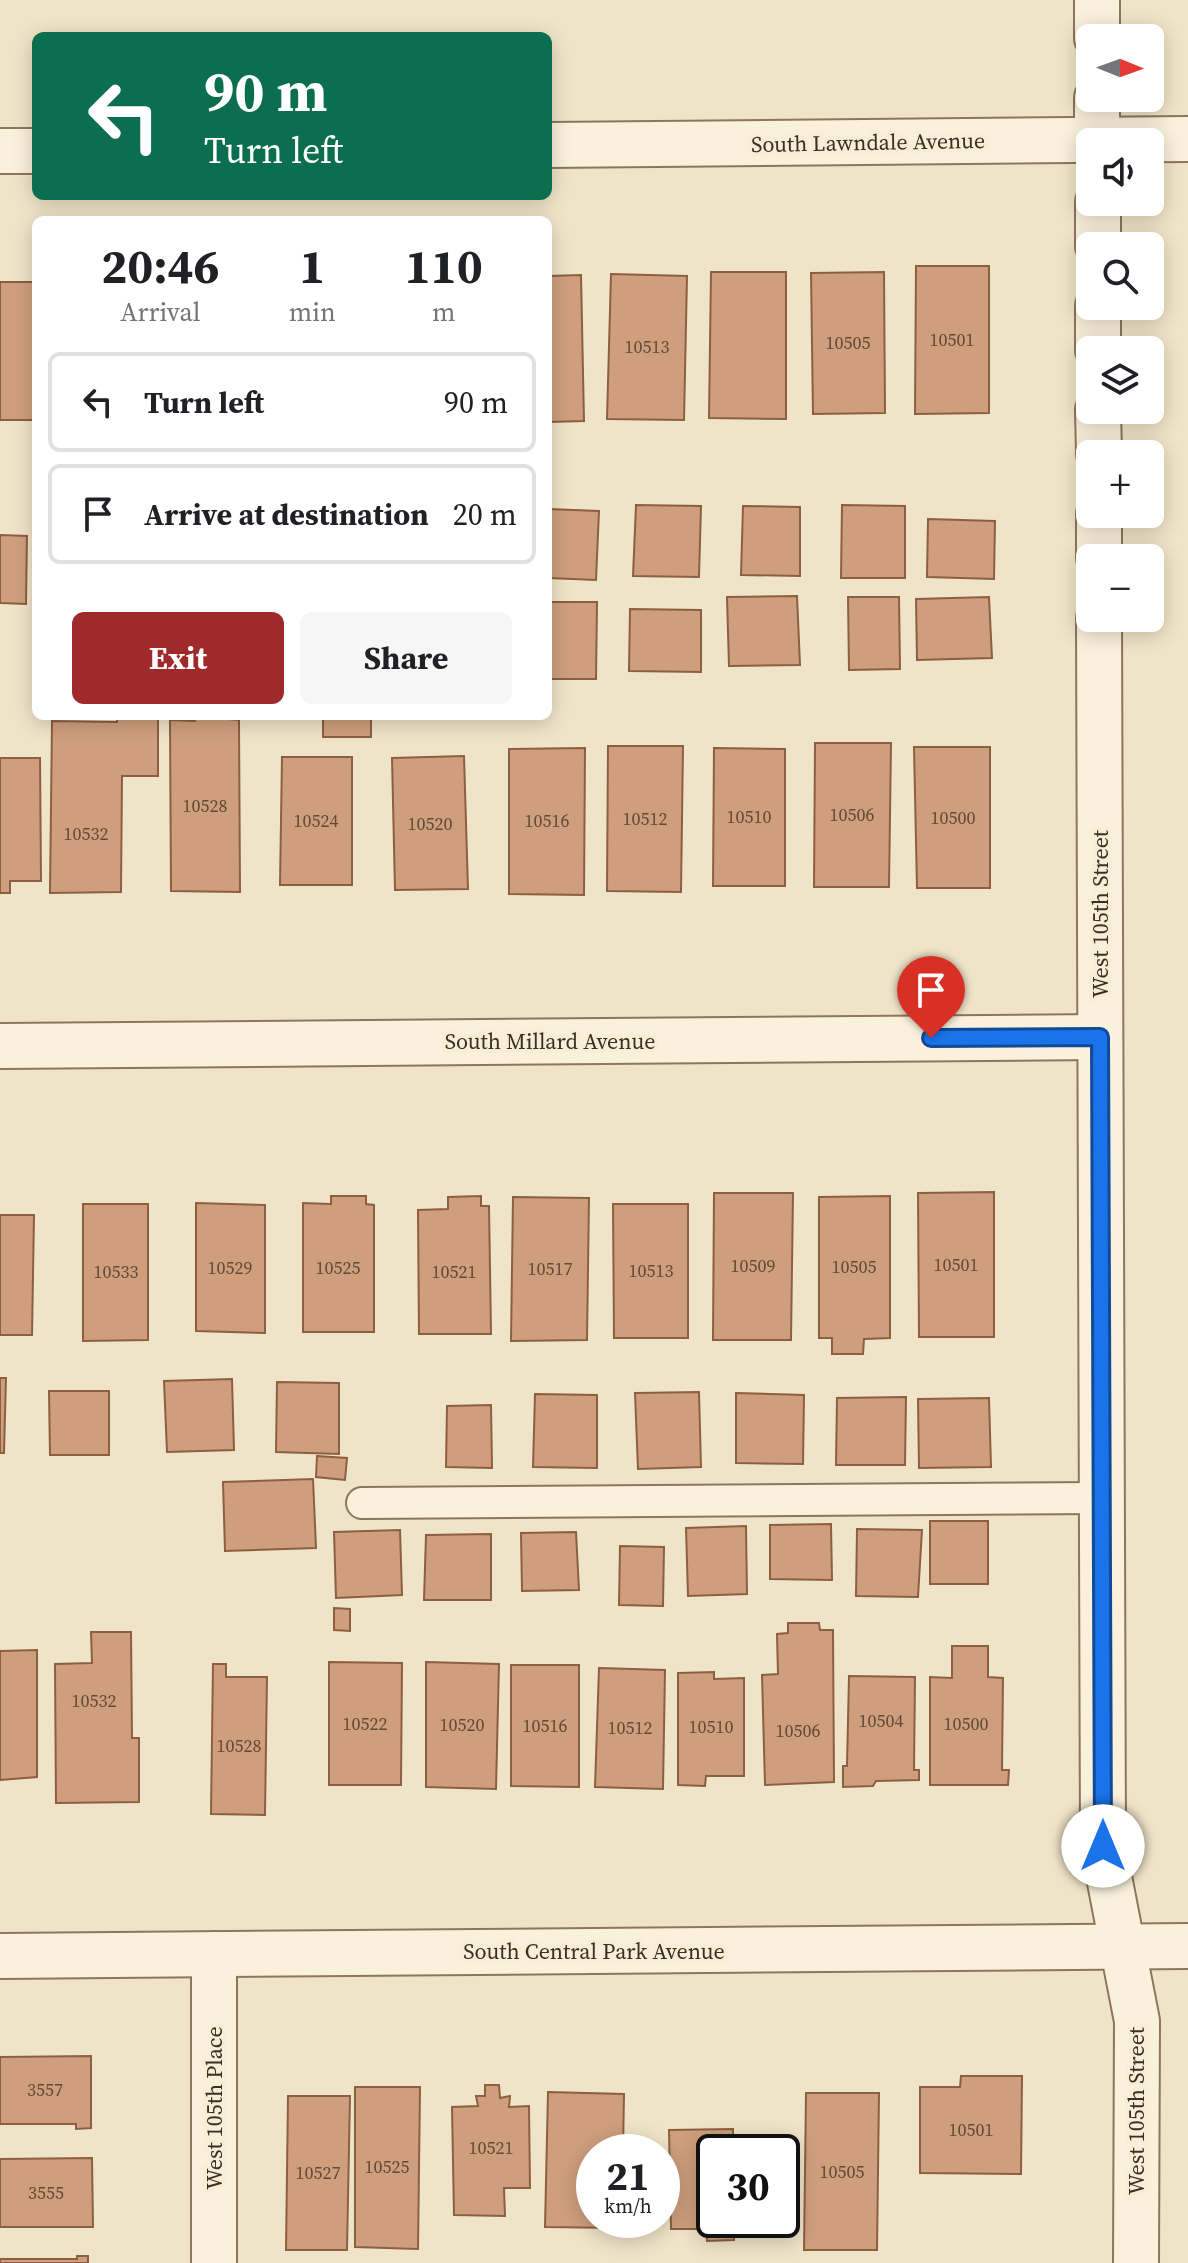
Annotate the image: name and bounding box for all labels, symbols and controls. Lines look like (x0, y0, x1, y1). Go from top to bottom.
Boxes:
north arrow (1076, 24, 1164, 112)
map controls (1076, 24, 1164, 632)
text: 90 m (204, 53, 327, 130)
icon: left (72, 64, 176, 168)
street label: South Lawndale Avenue (751, 125, 985, 159)
text: Turn left (204, 126, 343, 175)
button: sound (1076, 128, 1164, 216)
button: search (1076, 232, 1164, 320)
text: 20:46 (101, 233, 220, 299)
text: 1 (299, 233, 325, 299)
text: 110 (405, 233, 483, 299)
text: Arrival (120, 294, 201, 330)
text: min (289, 294, 336, 330)
text: m (432, 294, 456, 330)
house number: 10501 (930, 327, 975, 352)
house number: 10505 (826, 330, 871, 355)
house number: 10513 (625, 334, 670, 359)
button: layers (1076, 336, 1164, 424)
icon: left (76, 380, 120, 424)
text: Turn left (144, 382, 264, 423)
text: 90 m (444, 382, 508, 423)
button: + (1076, 440, 1164, 528)
icon: arrive (76, 492, 120, 536)
text: Arrive at destination (144, 494, 429, 535)
text: 20 m (453, 494, 517, 535)
button: − (1076, 544, 1164, 632)
button: Exit (72, 612, 284, 704)
button: Share (300, 612, 512, 704)
house number: 10528 (183, 793, 228, 818)
house number: 10506 (830, 802, 875, 827)
house number: 10510 (727, 804, 772, 829)
house number: 10500 (931, 805, 976, 830)
house number: 10512 (623, 806, 668, 831)
house number: 10524 (294, 808, 339, 833)
house number: 10516 (525, 808, 570, 833)
house number: 10520 (408, 811, 453, 836)
house number: 10532 (64, 821, 109, 846)
street label: West 105th Street (1085, 829, 1115, 998)
pin (897, 956, 965, 1038)
icon: arrive (909, 968, 953, 1012)
street label: South Millard Avenue (445, 1026, 655, 1056)
house number: 10501 (934, 1252, 979, 1277)
house number: 10509 (731, 1253, 776, 1278)
house number: 10505 (832, 1254, 877, 1279)
house number: 10529 (208, 1255, 253, 1280)
house number: 10525 (316, 1255, 361, 1280)
house number: 10517 (528, 1256, 573, 1281)
house number: 10513 (629, 1258, 674, 1283)
house number: 10533 (94, 1259, 139, 1284)
house number: 10521 (432, 1259, 477, 1284)
house number: 10532 (72, 1688, 117, 1713)
house number: 10504 (859, 1708, 904, 1733)
house number: 10522 (343, 1711, 388, 1736)
house number: 10500 (944, 1711, 989, 1736)
house number: 10520 (440, 1712, 485, 1737)
house number: 10516 (523, 1713, 568, 1738)
house number: 10510 (689, 1714, 734, 1739)
house number: 10512 (608, 1715, 653, 1740)
house number: 10506 (776, 1718, 821, 1743)
house number: 10528 (217, 1733, 262, 1758)
position arrow (1061, 1804, 1145, 1888)
street label: South Central Park Avenue (463, 1936, 725, 1966)
street label: West 105th Place (199, 2026, 229, 2190)
street label: West 105th Street (1121, 2026, 1151, 2195)
house number: 3557 (27, 2077, 63, 2102)
house number: 10501 (949, 2117, 994, 2142)
speed limit sign: 30 (696, 2134, 800, 2238)
house number: 10521 (469, 2135, 514, 2160)
text: 21 (606, 2149, 650, 2203)
house number: 10525 (365, 2154, 410, 2179)
house number: 10505 (820, 2159, 865, 2184)
house number: 10527 (296, 2160, 341, 2185)
house number: 3555 (28, 2180, 64, 2205)
text: km/h (604, 2192, 652, 2220)

